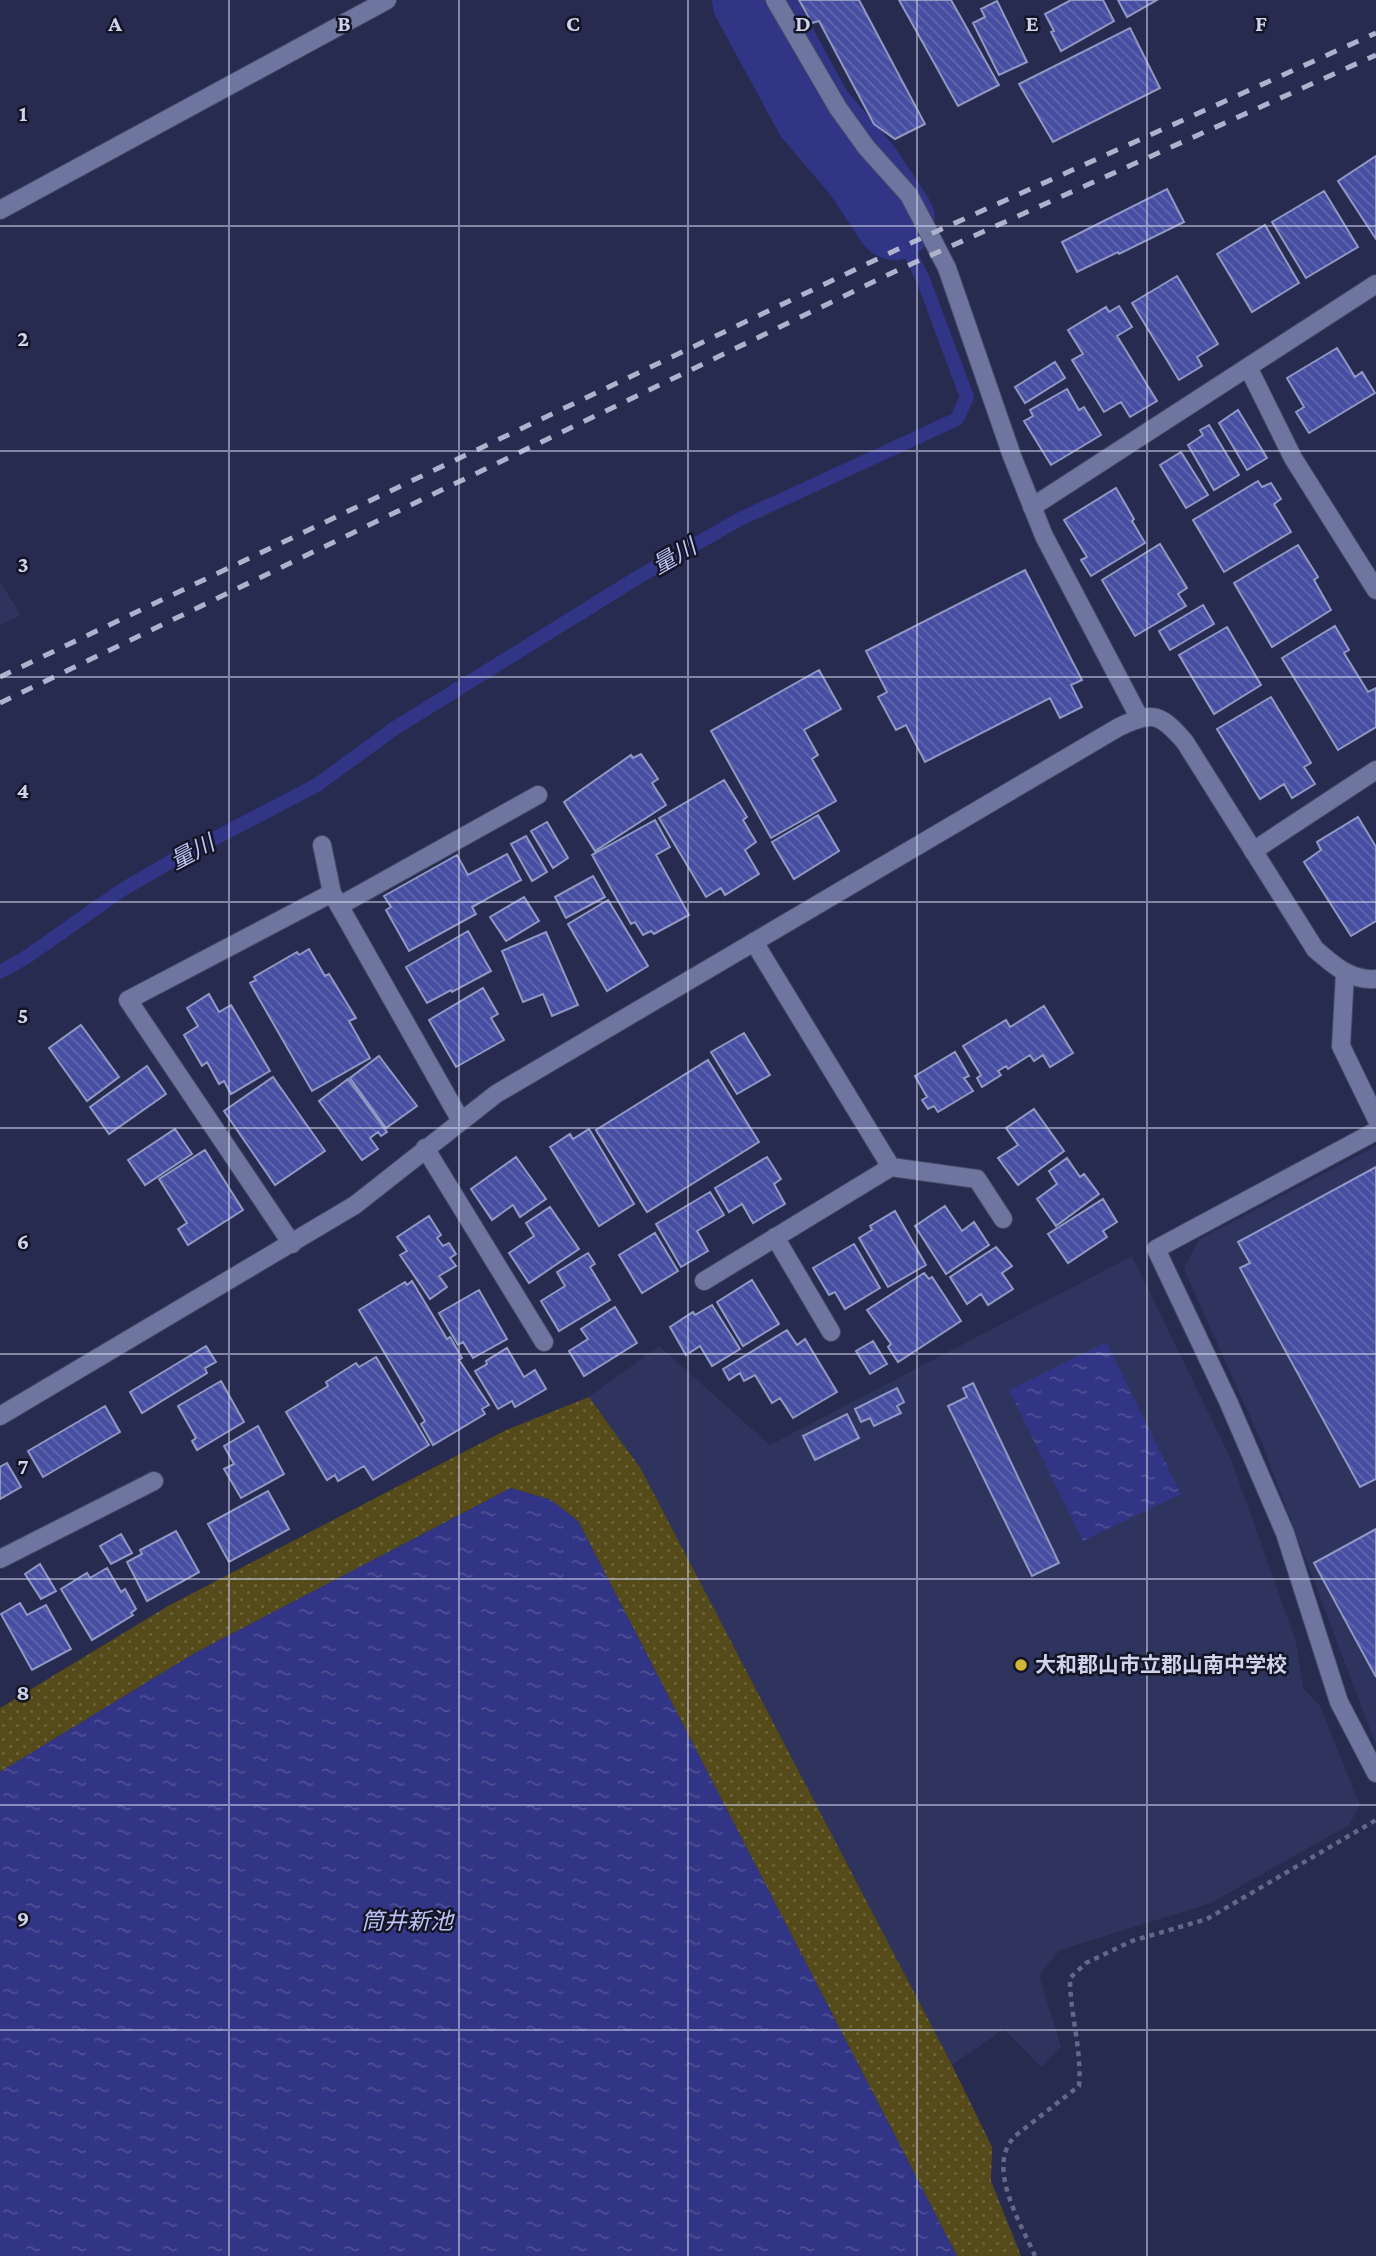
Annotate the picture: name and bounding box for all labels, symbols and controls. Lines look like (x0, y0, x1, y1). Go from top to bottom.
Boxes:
text: A (107, 10, 122, 36)
text: B (337, 10, 351, 36)
text: C (566, 10, 580, 36)
text: D (795, 10, 811, 36)
text: E (1025, 10, 1039, 36)
text: F (1255, 10, 1267, 36)
text: 1 (19, 100, 28, 126)
text: 2 (17, 325, 29, 351)
water label: 量川 (648, 532, 703, 579)
text: 3 (17, 551, 29, 577)
text: 4 (17, 777, 29, 803)
water label: 量川 (166, 828, 221, 874)
text: 5 (17, 1002, 29, 1028)
text: 6 (17, 1228, 29, 1254)
text: 7 (17, 1453, 29, 1479)
place label: 大和郡山市立郡山南中学校 (1035, 1653, 1287, 1677)
marker: 大和郡山市立郡山南中学校 (1013, 1657, 1029, 1673)
text: 8 (16, 1679, 30, 1705)
text: 9 (17, 1905, 29, 1931)
water label: 筒井新池 (361, 1908, 455, 1934)

